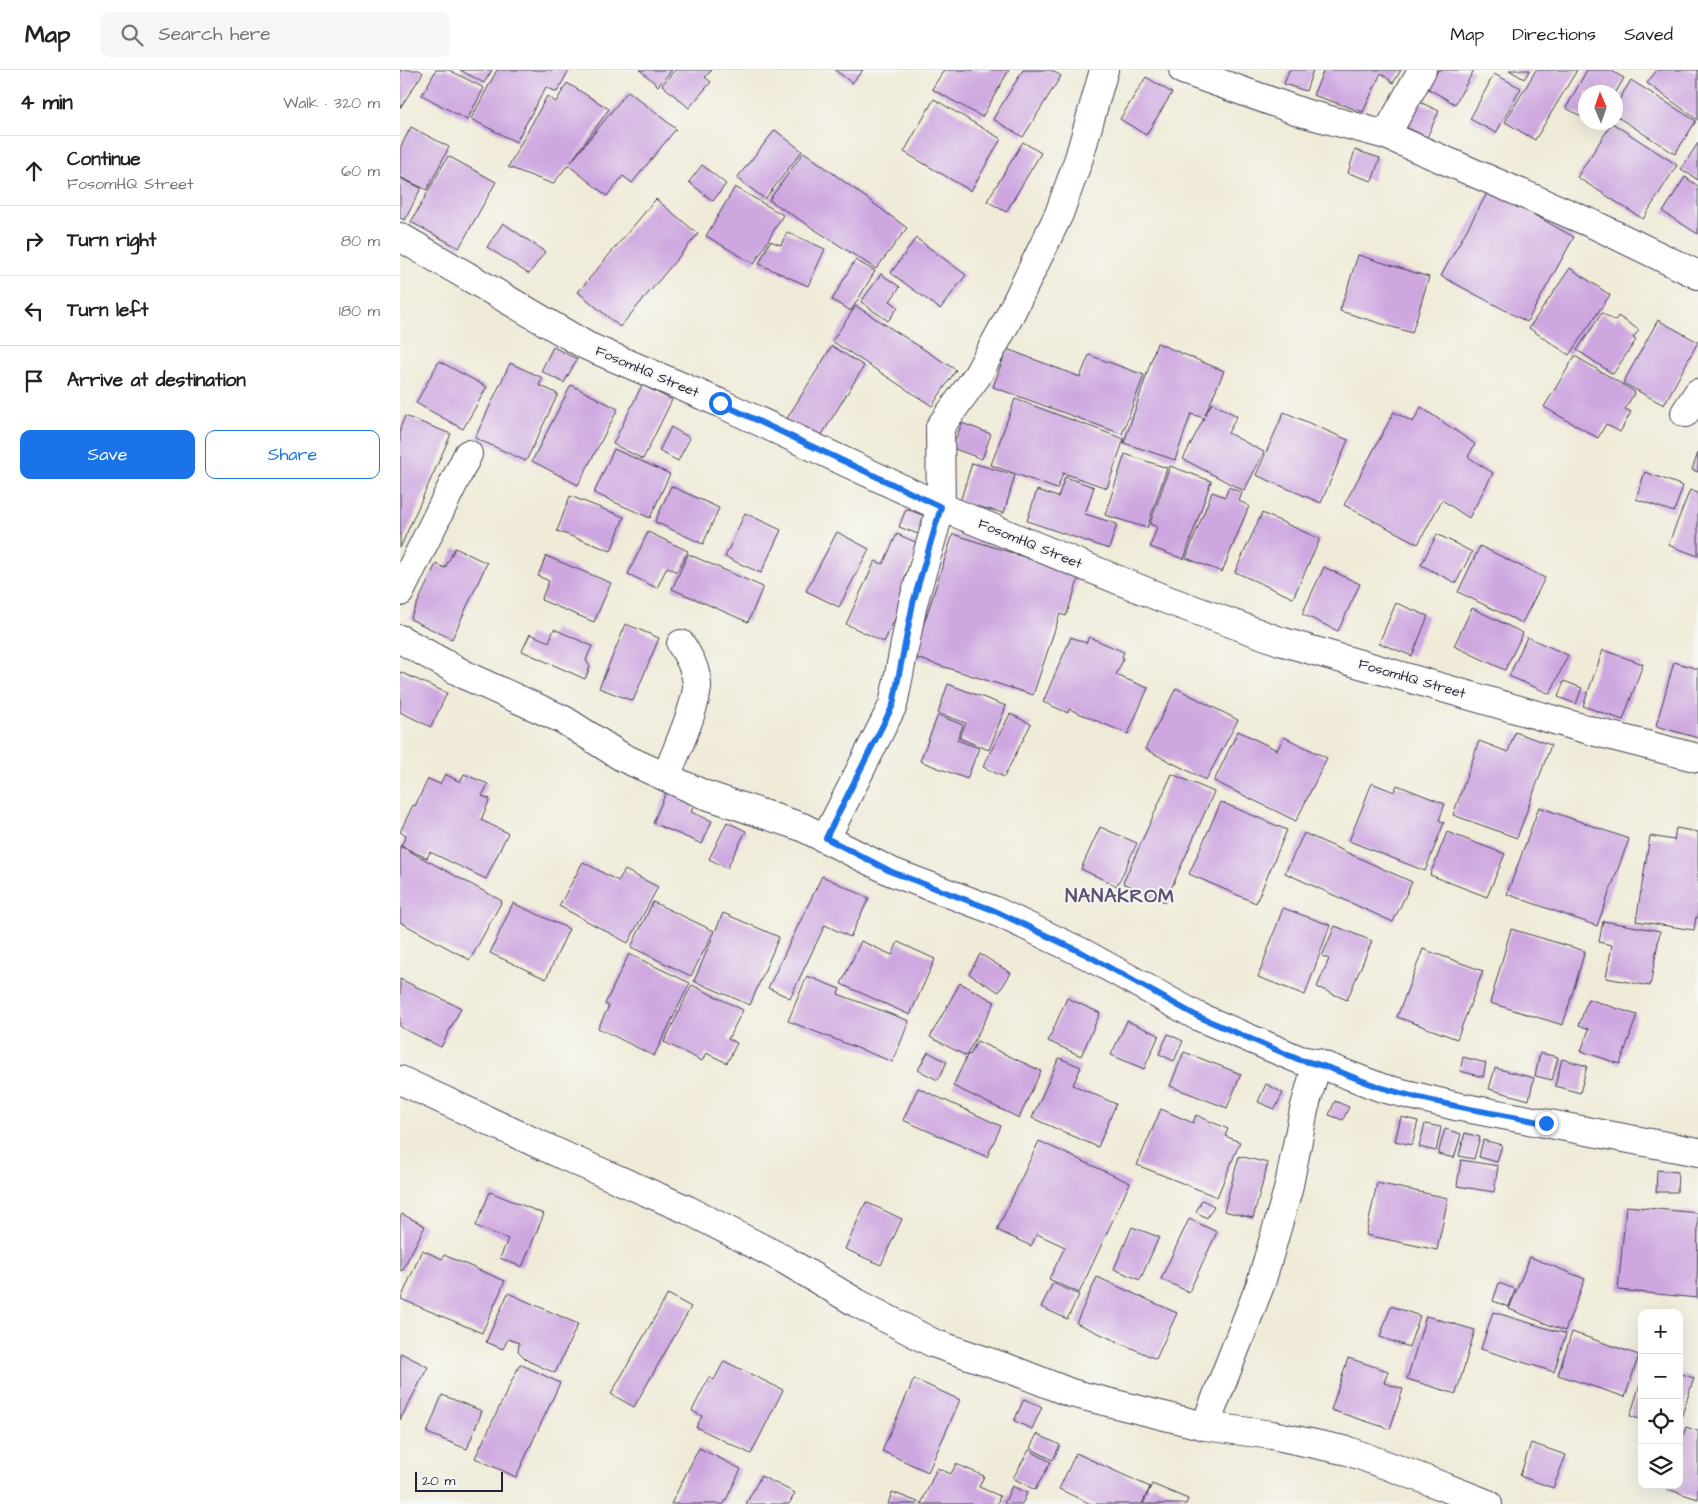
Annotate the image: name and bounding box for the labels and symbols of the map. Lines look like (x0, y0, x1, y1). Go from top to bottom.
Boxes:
north arrow (1578, 85, 1623, 130)
street label: FosomHQ Street (592, 341, 702, 403)
route start (709, 392, 732, 415)
street label: FosomHQ Street (975, 514, 1085, 574)
street label: FosomHQ Street (1356, 654, 1468, 704)
district label: NANAKROM (1065, 883, 1175, 910)
route end (1535, 1112, 1558, 1135)
scale bar (415, 1469, 502, 1492)

